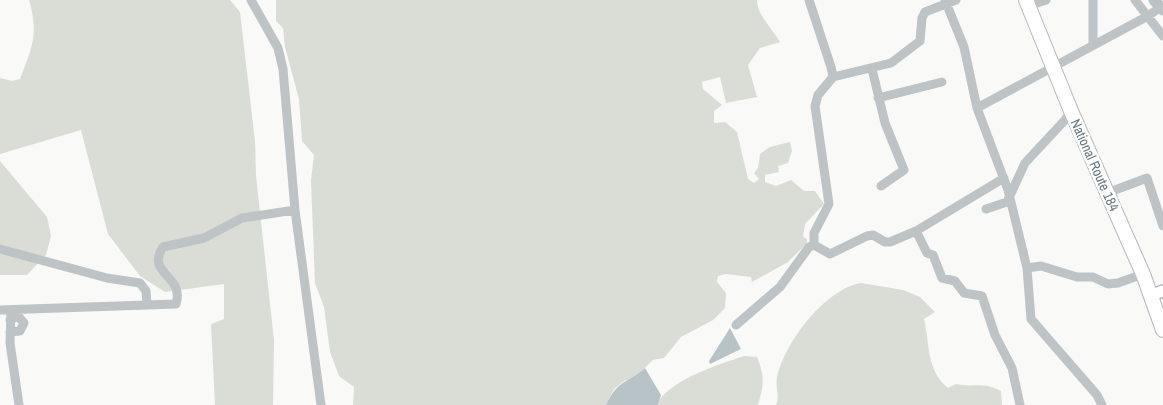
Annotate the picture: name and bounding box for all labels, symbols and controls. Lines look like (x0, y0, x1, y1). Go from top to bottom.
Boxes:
street label: National Route 184 (1067, 116, 1124, 214)

